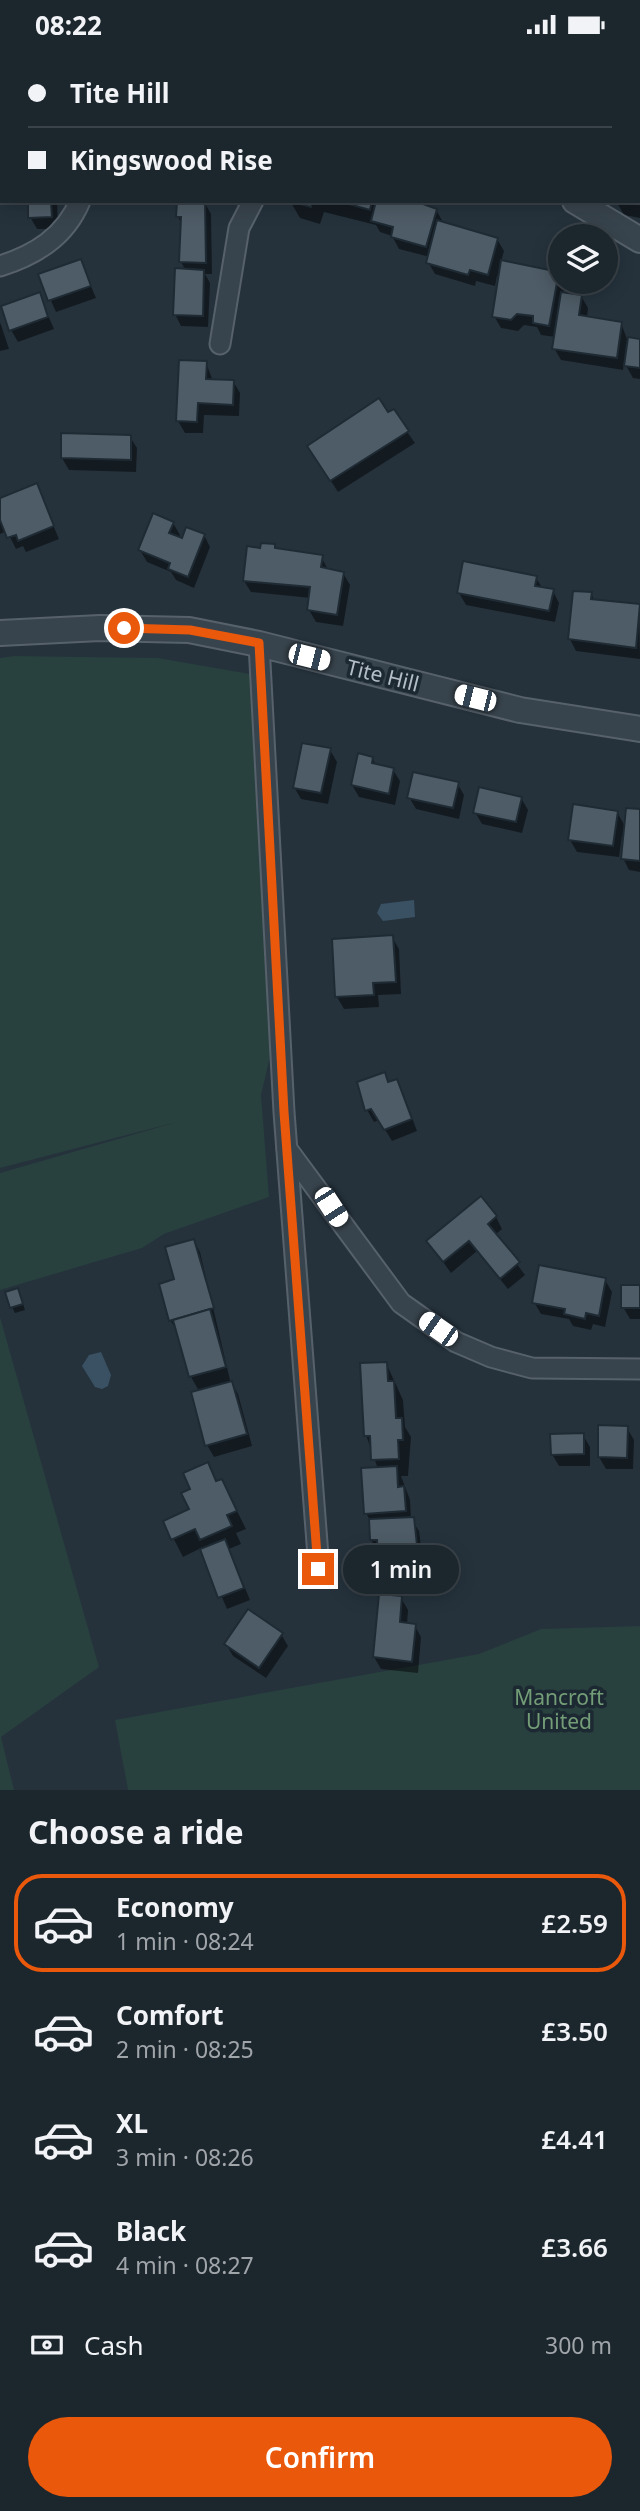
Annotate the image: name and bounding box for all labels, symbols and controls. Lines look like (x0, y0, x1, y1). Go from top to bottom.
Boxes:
text: 08:22 (35, 7, 102, 43)
text: Tite Hill (70, 75, 170, 111)
text: Kingswood Rise (70, 142, 273, 178)
map controls (548, 224, 618, 294)
button: layers (548, 224, 618, 294)
route start (108, 612, 140, 644)
car (287, 642, 332, 672)
street label: Tite Hill (344, 652, 422, 698)
car (453, 683, 498, 713)
car (311, 1184, 352, 1230)
car (415, 1308, 462, 1350)
callout: 1 min (342, 1545, 458, 1593)
route end (302, 1553, 334, 1585)
text: 1 min (370, 1553, 432, 1585)
park label: Mancroft United (514, 1683, 604, 1735)
text: Choose a ride (28, 1810, 244, 1853)
text: Economy (116, 1889, 234, 1925)
icon: car (32, 1892, 95, 1955)
text: £2.59 (541, 1905, 608, 1941)
text: 1 min · 08:24 (116, 1925, 254, 1957)
text: Comfort (116, 1997, 224, 2033)
icon: car (32, 2000, 95, 2063)
text: £3.50 (541, 2013, 608, 2049)
text: 2 min · 08:25 (116, 2033, 254, 2065)
text: XL (116, 2105, 148, 2141)
icon: car (32, 2108, 95, 2171)
text: £4.41 (541, 2121, 608, 2157)
text: 3 min · 08:26 (116, 2141, 254, 2173)
text: Black (116, 2213, 186, 2249)
icon: car (32, 2216, 95, 2279)
text: £3.66 (541, 2229, 608, 2265)
text: 4 min · 08:27 (116, 2249, 254, 2281)
icon: cash (28, 2326, 66, 2364)
text: Cash (84, 2327, 144, 2363)
text: 300 m (545, 2329, 612, 2361)
button: Confirm (28, 2417, 612, 2497)

